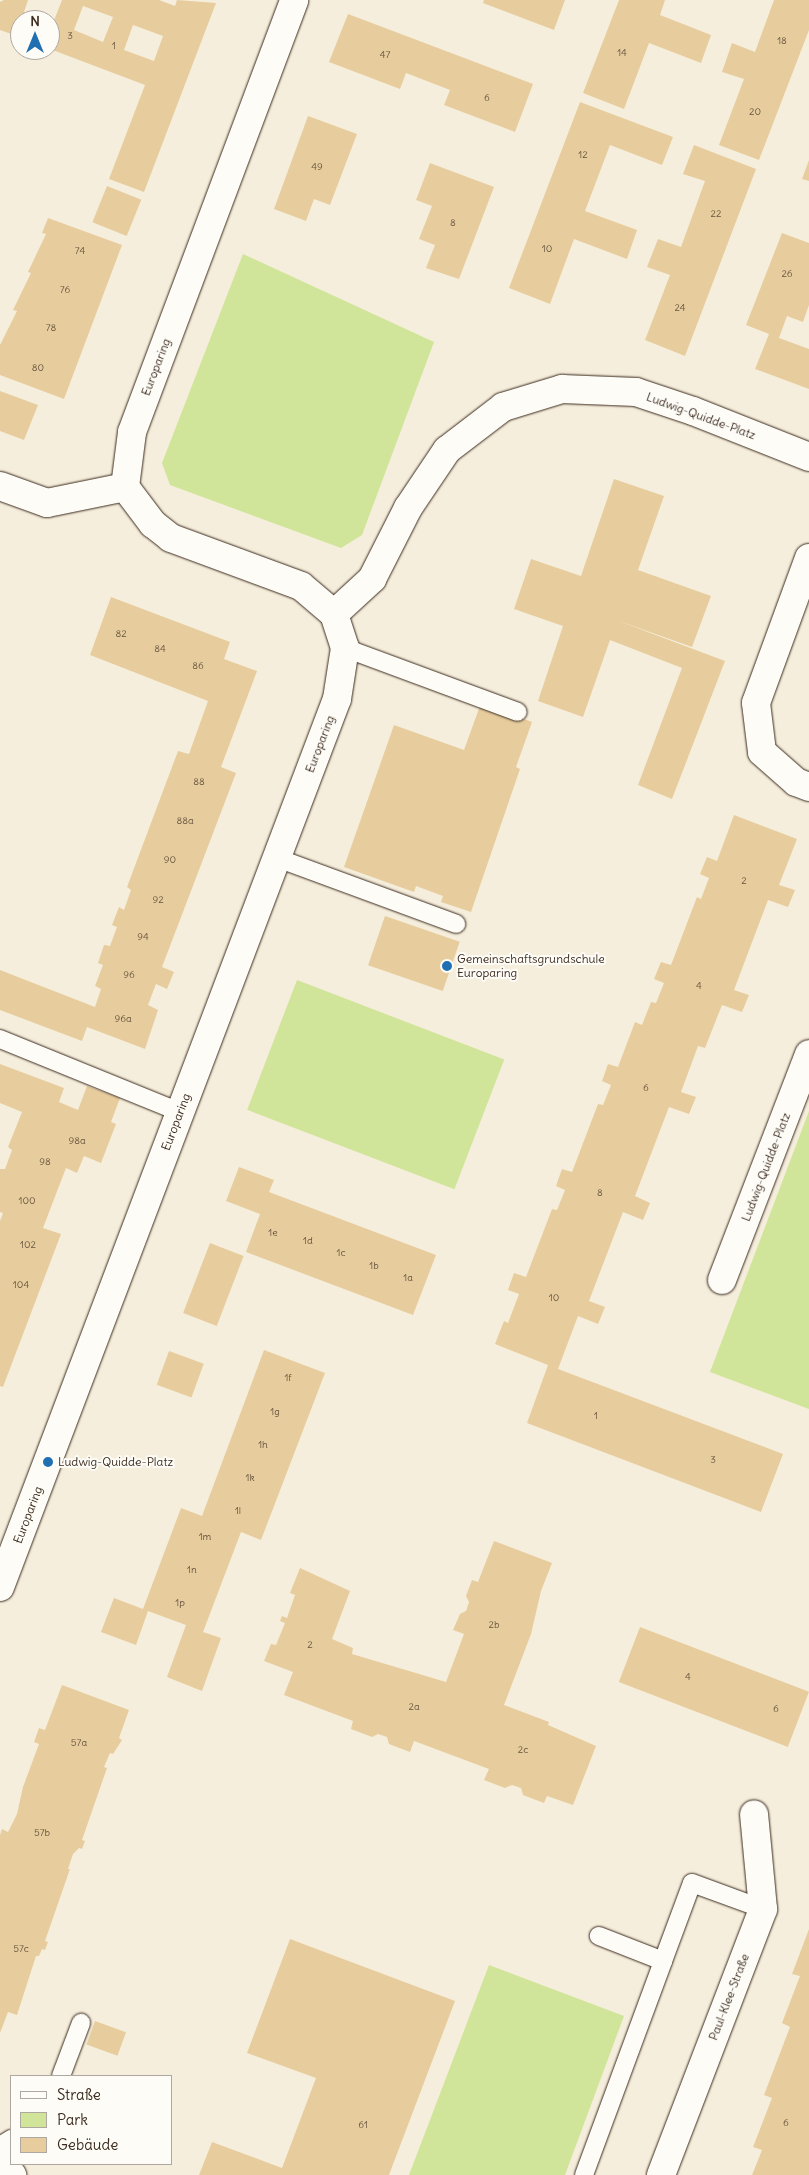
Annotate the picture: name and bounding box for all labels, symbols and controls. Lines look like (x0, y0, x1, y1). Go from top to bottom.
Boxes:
north arrow (10, 10, 60, 60)
text: N (30, 12, 40, 30)
house number: 3 (67, 30, 73, 42)
house number: 18 (777, 35, 787, 47)
house number: 1 (112, 40, 116, 52)
house number: 14 (617, 47, 627, 59)
house number: 47 (380, 49, 390, 61)
house number: 6 (484, 92, 490, 104)
house number: 20 (749, 106, 761, 118)
house number: 12 (578, 149, 588, 161)
house number: 49 (311, 161, 323, 173)
house number: 22 (711, 208, 721, 220)
house number: 8 (450, 217, 456, 229)
house number: 10 (542, 243, 552, 255)
house number: 74 (75, 245, 85, 257)
house number: 26 (781, 268, 793, 280)
house number: 76 (60, 284, 70, 296)
house number: 24 (674, 302, 686, 314)
house number: 78 (46, 322, 56, 334)
street label: Europaring (138, 336, 174, 398)
house number: 80 (32, 362, 44, 374)
street label: Ludwig-Quidde-Platz (644, 390, 758, 442)
house number: 82 (115, 628, 127, 640)
house number: 84 (154, 643, 166, 655)
house number: 86 (192, 660, 204, 672)
street label: Europaring (302, 713, 338, 775)
house number: 88 (193, 776, 205, 788)
house number: 88a (176, 815, 194, 827)
house number: 90 (164, 854, 176, 866)
house number: 2 (741, 875, 747, 887)
house number: 92 (152, 894, 164, 906)
house number: 94 (137, 931, 149, 943)
place label: Gemeinschaftsgrundschule Europaring (457, 952, 605, 980)
marker: Gemeinschaftsgrundschule Europaring (441, 960, 453, 972)
house number: 96 (123, 969, 135, 981)
house number: 4 (696, 980, 702, 992)
house number: 96a (114, 1013, 132, 1025)
house number: 6 (643, 1082, 649, 1094)
street label: Europaring (158, 1091, 194, 1153)
street label: Ludwig-Quidde-Platz (739, 1111, 793, 1223)
house number: 98a (68, 1135, 86, 1147)
house number: 98 (39, 1156, 51, 1168)
house number: 8 (597, 1187, 603, 1199)
house number: 100 (18, 1195, 36, 1207)
house number: 1e (268, 1227, 278, 1239)
house number: 1d (303, 1235, 313, 1247)
house number: 102 (20, 1239, 36, 1251)
house number: 1c (336, 1247, 346, 1259)
house number: 1b (369, 1260, 379, 1272)
house number: 1a (403, 1272, 413, 1284)
house number: 104 (13, 1279, 29, 1291)
house number: 10 (549, 1292, 559, 1304)
house number: 1f (284, 1372, 292, 1384)
house number: 1g (270, 1406, 280, 1418)
house number: 1 (594, 1410, 598, 1422)
house number: 1h (258, 1439, 268, 1451)
house number: 3 (710, 1454, 716, 1466)
place label: Ludwig-Quidde-Platz (58, 1455, 173, 1469)
marker: Ludwig-Quidde-Platz (42, 1456, 54, 1468)
house number: 1k (245, 1472, 255, 1484)
street label: Europaring (10, 1484, 46, 1546)
house number: 1l (235, 1505, 241, 1517)
house number: 1m (199, 1531, 211, 1543)
house number: 1n (187, 1564, 197, 1576)
house number: 1p (175, 1597, 185, 1609)
house number: 2b (489, 1619, 499, 1631)
house number: 2 (307, 1639, 313, 1651)
house number: 4 (685, 1671, 691, 1683)
house number: 2a (408, 1701, 420, 1713)
house number: 6 (773, 1703, 779, 1715)
house number: 57a (71, 1737, 87, 1749)
house number: 2c (518, 1744, 528, 1756)
house number: 57b (34, 1827, 50, 1839)
house number: 57c (13, 1943, 29, 1955)
street label: Paul-Klee-Straße (706, 1952, 752, 2042)
legend (10, 2075, 172, 2165)
text: Straße (57, 2085, 101, 2104)
text: Park (57, 2110, 88, 2129)
house number: 6 (783, 2117, 789, 2129)
house number: 61 (358, 2119, 368, 2131)
text: Gebäude (57, 2135, 118, 2154)

